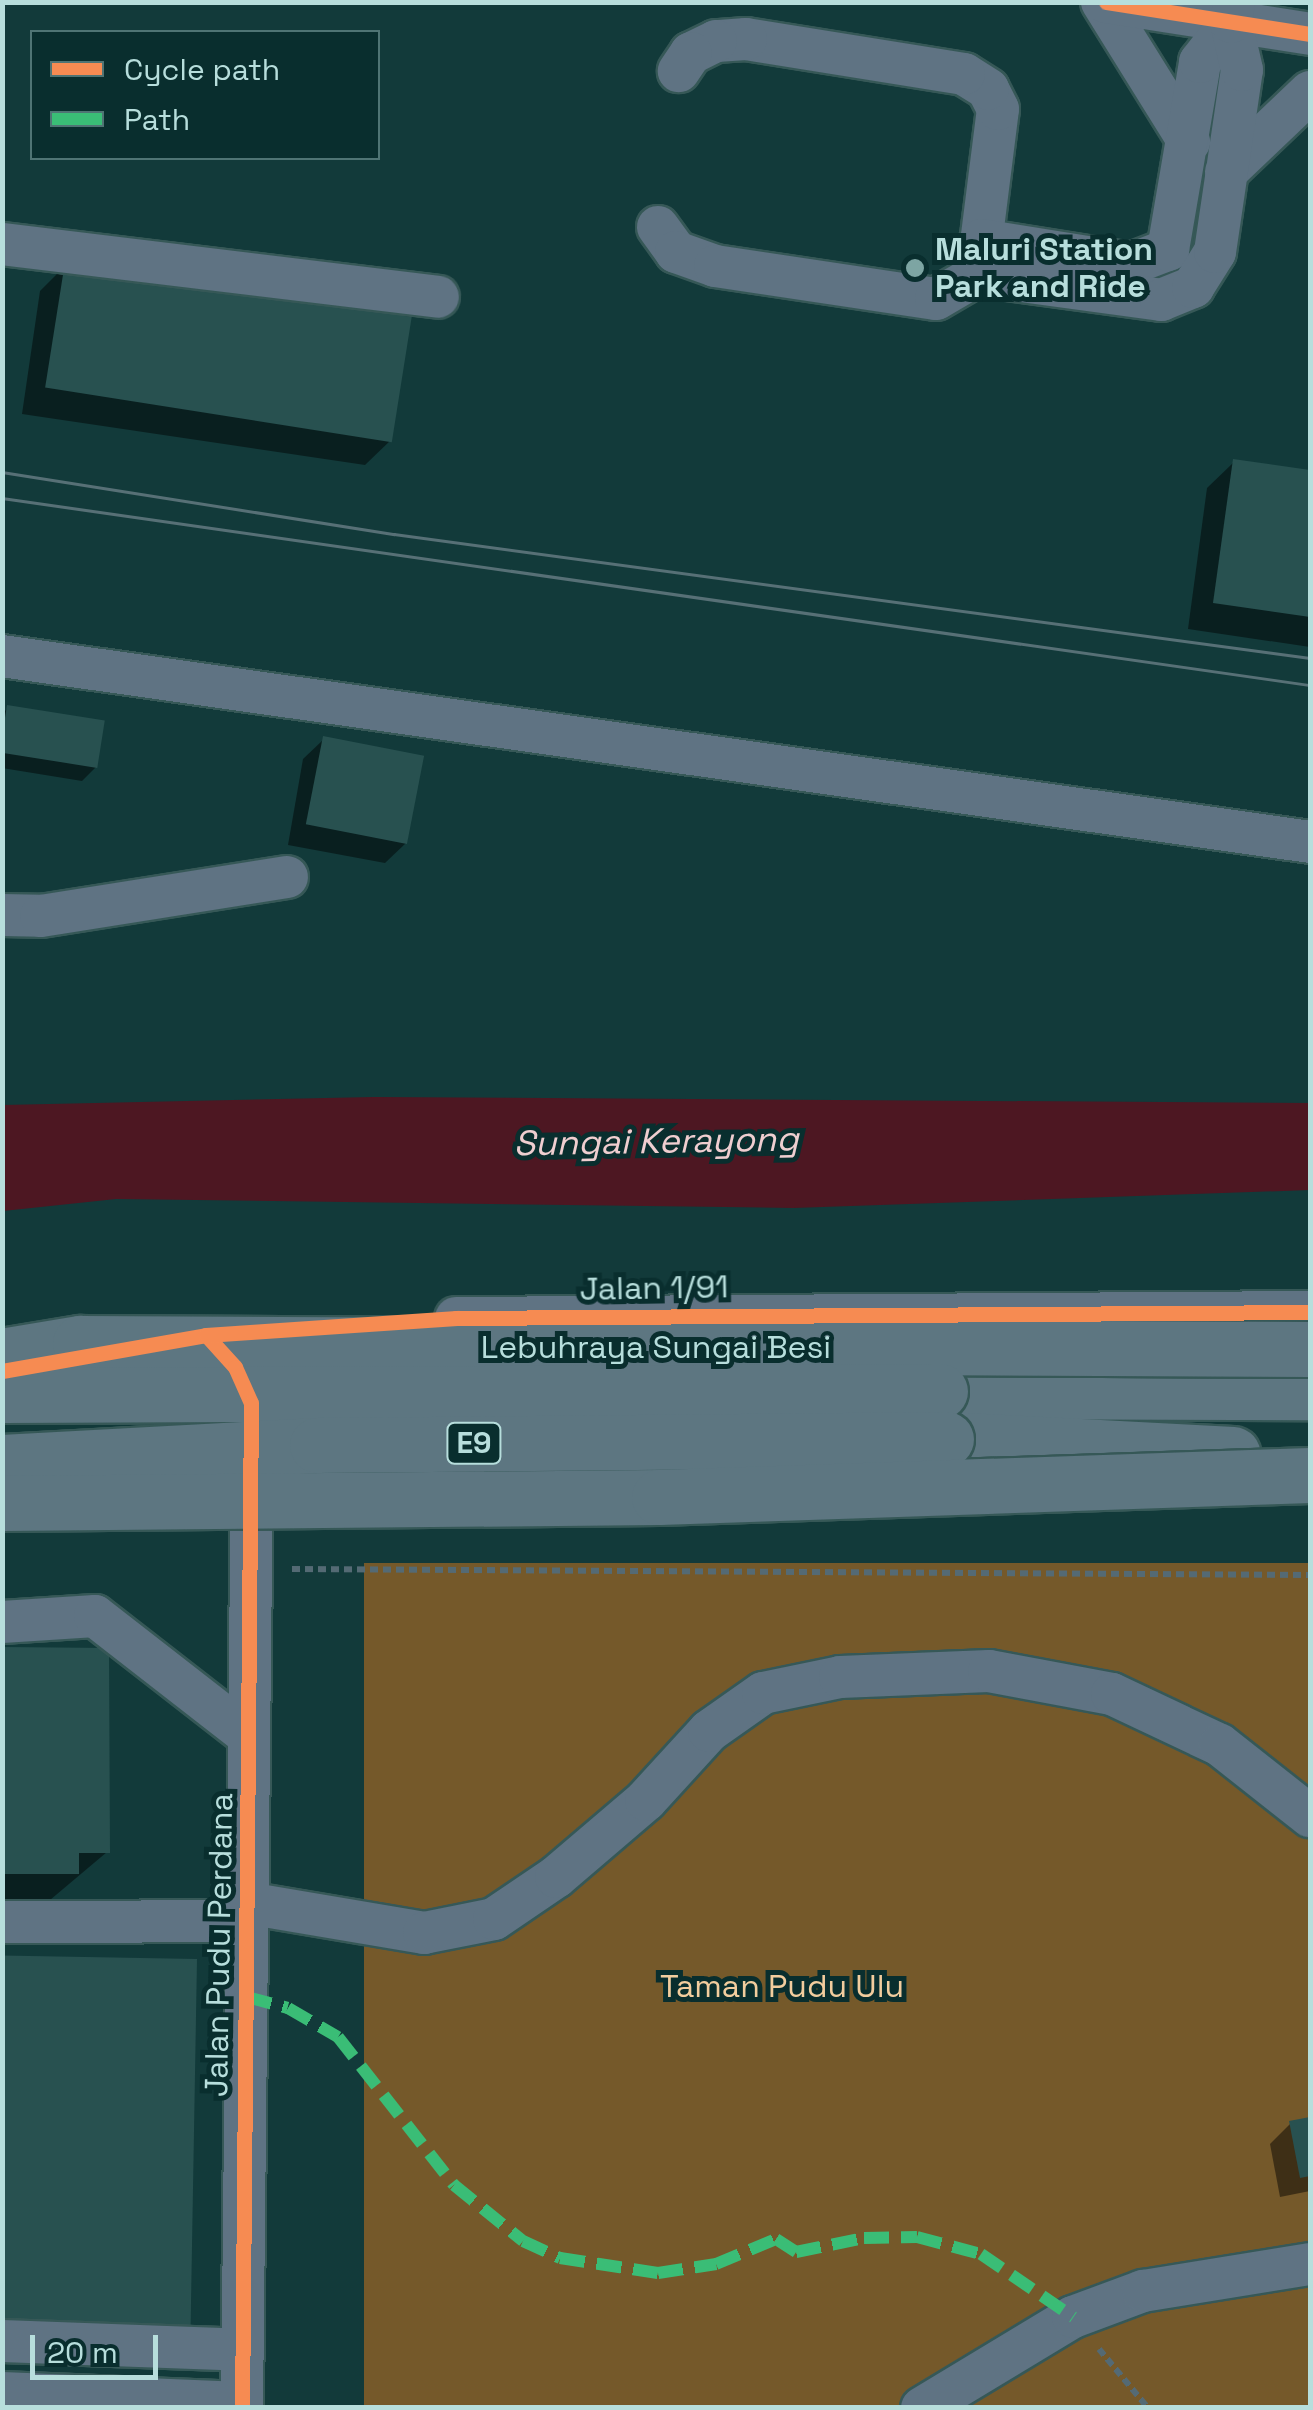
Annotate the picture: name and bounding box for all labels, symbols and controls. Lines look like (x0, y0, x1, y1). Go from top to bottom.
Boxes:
legend (30, 30, 380, 160)
text: Cycle path (124, 50, 280, 89)
text: Path (124, 100, 190, 139)
place label: Maluri Station Park and Ride (935, 231, 1153, 306)
marker: Maluri Station Park and Ride (904, 257, 926, 279)
water label: Sungai Kerayong (513, 1118, 799, 1164)
street label: Jalan 1/91 (579, 1268, 729, 1308)
street label: Lebuhraya Sungai Besi (481, 1328, 831, 1366)
road number: E9 (444, 1418, 504, 1468)
street label: Jalan Pudu Perdana (197, 1793, 241, 2097)
park label: Taman Pudu Ulu (660, 1967, 904, 2005)
scale bar (35, 2315, 162, 2377)
text: 20 m (47, 2333, 118, 2372)

